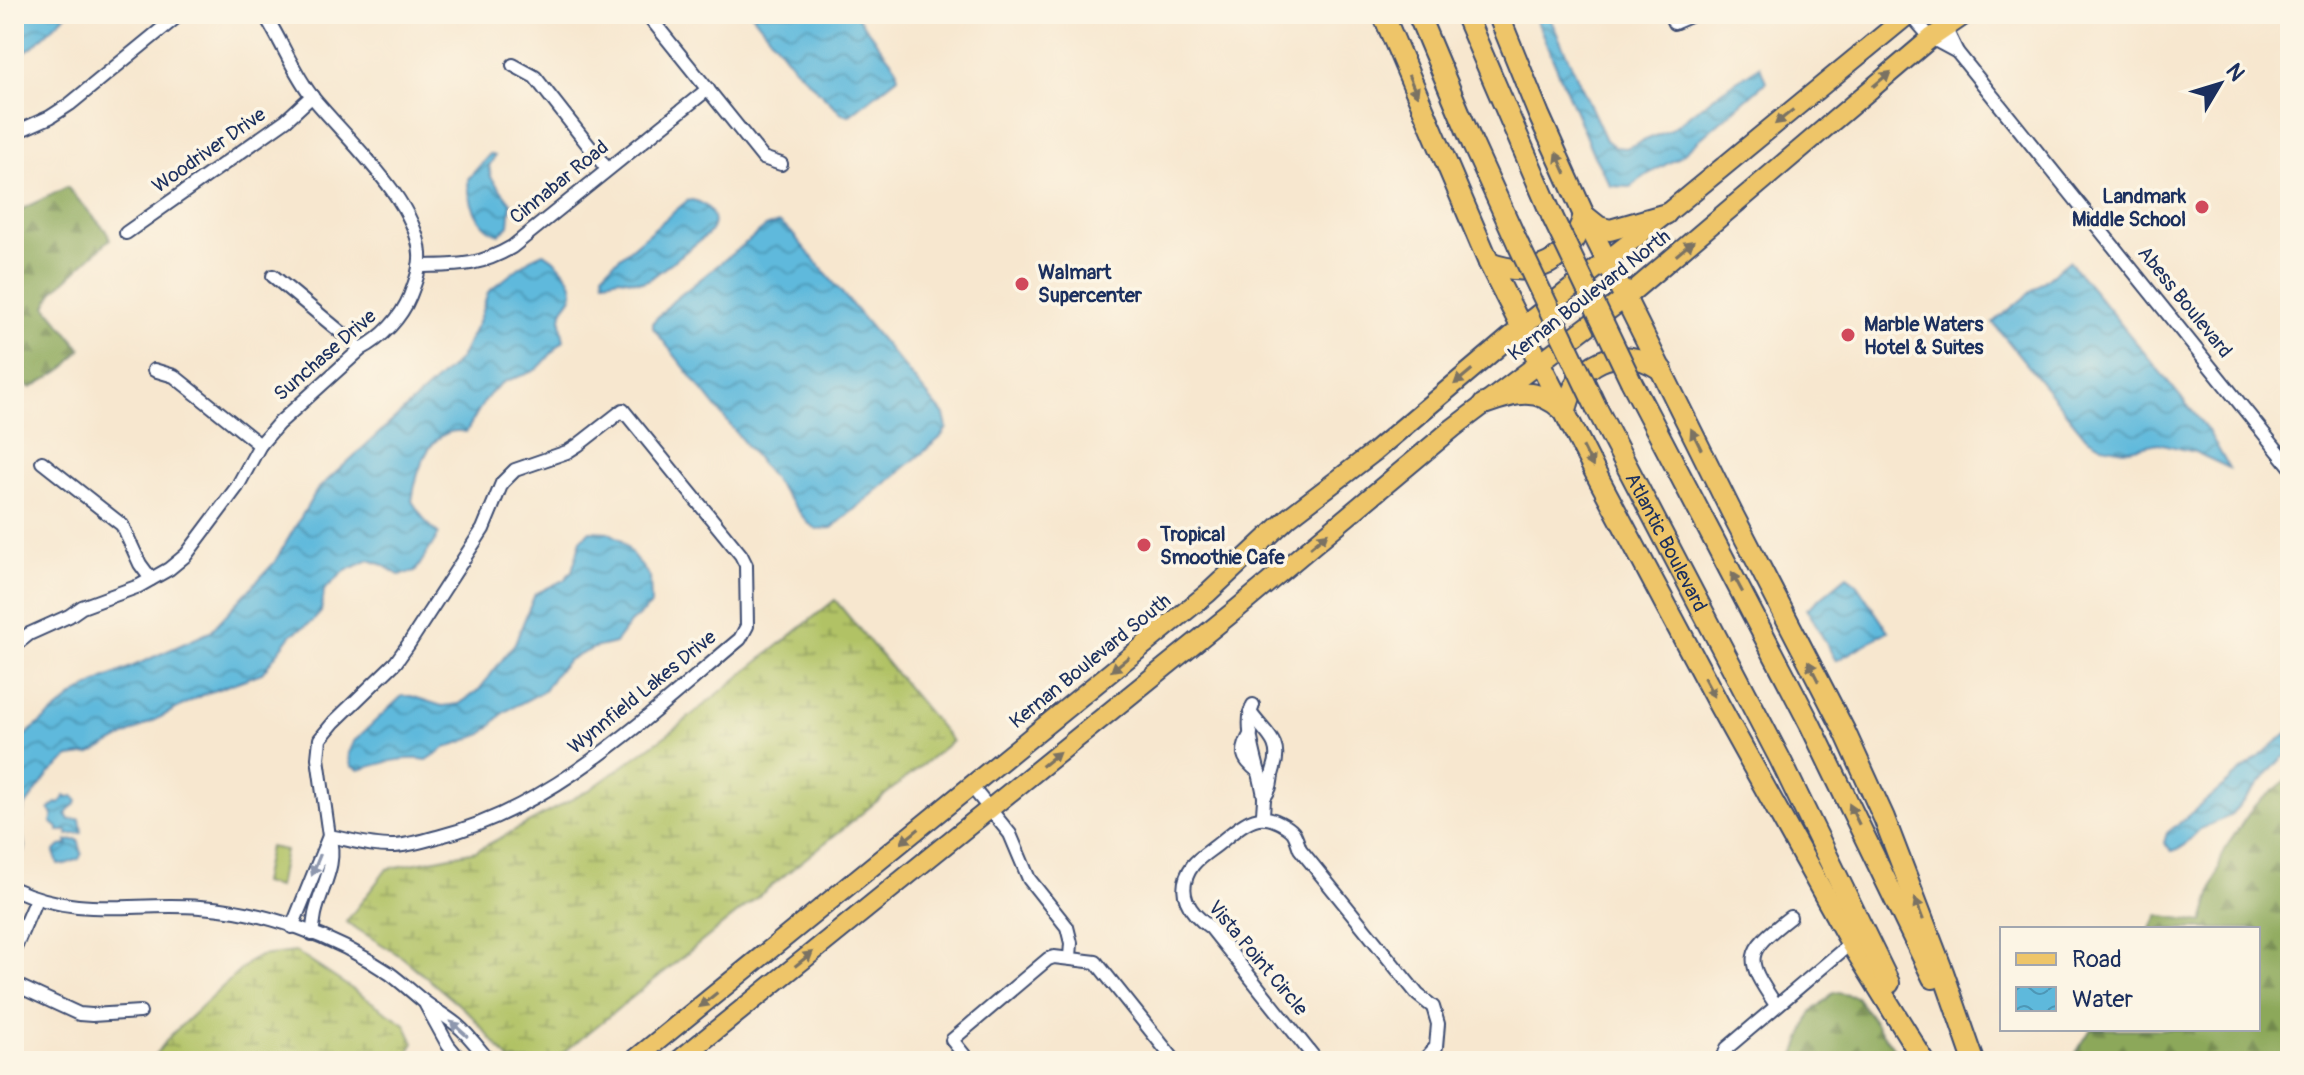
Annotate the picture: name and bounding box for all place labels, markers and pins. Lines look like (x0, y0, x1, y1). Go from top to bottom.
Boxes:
place label: Landmark Middle School (2072, 184, 2187, 232)
marker: Landmark Middle School (2193, 198, 2211, 216)
place label: Walmart Supercenter (1038, 260, 1143, 308)
marker: Walmart Supercenter (1013, 275, 1031, 293)
place label: Marble Waters Hotel & Suites (1864, 312, 1983, 360)
marker: Marble Waters Hotel & Suites (1839, 326, 1857, 344)
place label: Tropical Smoothie Cafe (1159, 522, 1286, 570)
marker: Tropical Smoothie Cafe (1135, 536, 1153, 554)

